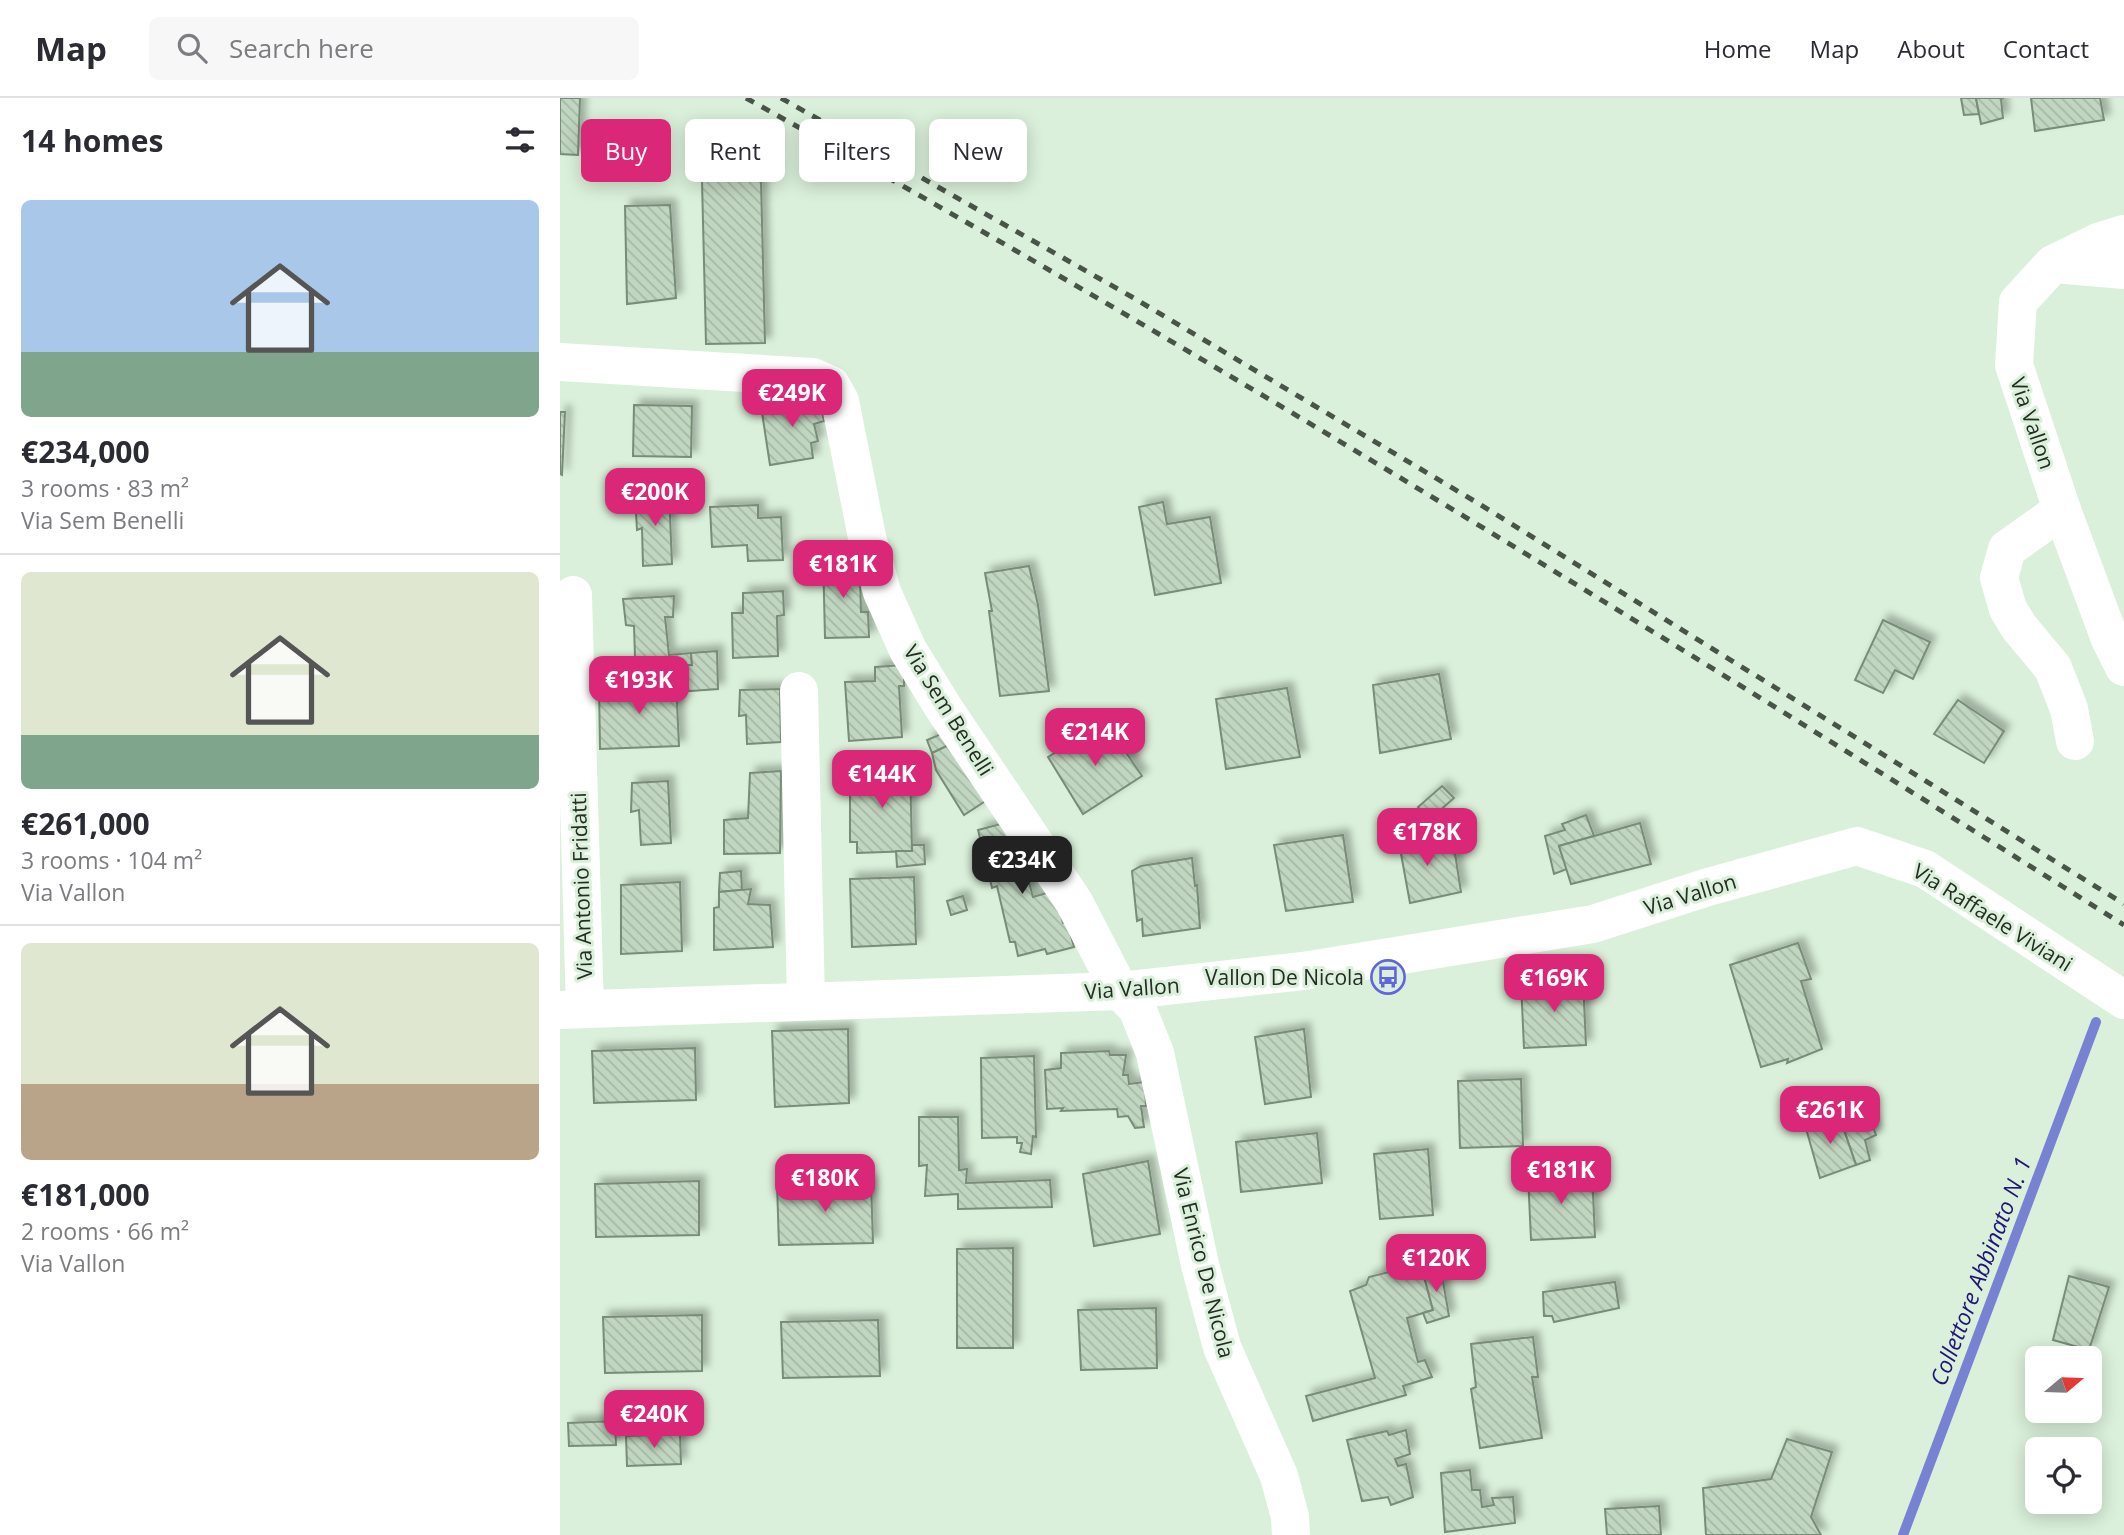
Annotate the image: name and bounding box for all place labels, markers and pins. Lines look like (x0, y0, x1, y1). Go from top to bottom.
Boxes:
pin: €249K (743, 370, 841, 429)
pin: €200K (606, 468, 704, 528)
pin: €181K (794, 540, 892, 600)
pin: €193K (590, 656, 688, 716)
pin: €214K (1046, 708, 1144, 768)
pin: €144K (833, 750, 931, 810)
pin: €178K (1378, 808, 1476, 868)
pin: €234K (973, 836, 1071, 896)
pin: €169K (1505, 954, 1603, 1014)
bus stop icon: Vallon De Nicola (1369, 958, 1407, 996)
place label: Vallon De Nicola (1205, 963, 1364, 991)
pin: €261K (1781, 1086, 1879, 1146)
pin: €181K (1512, 1146, 1610, 1206)
pin: €180K (776, 1154, 874, 1214)
pin: €120K (1387, 1234, 1485, 1294)
pin: €240K (605, 1390, 703, 1450)

